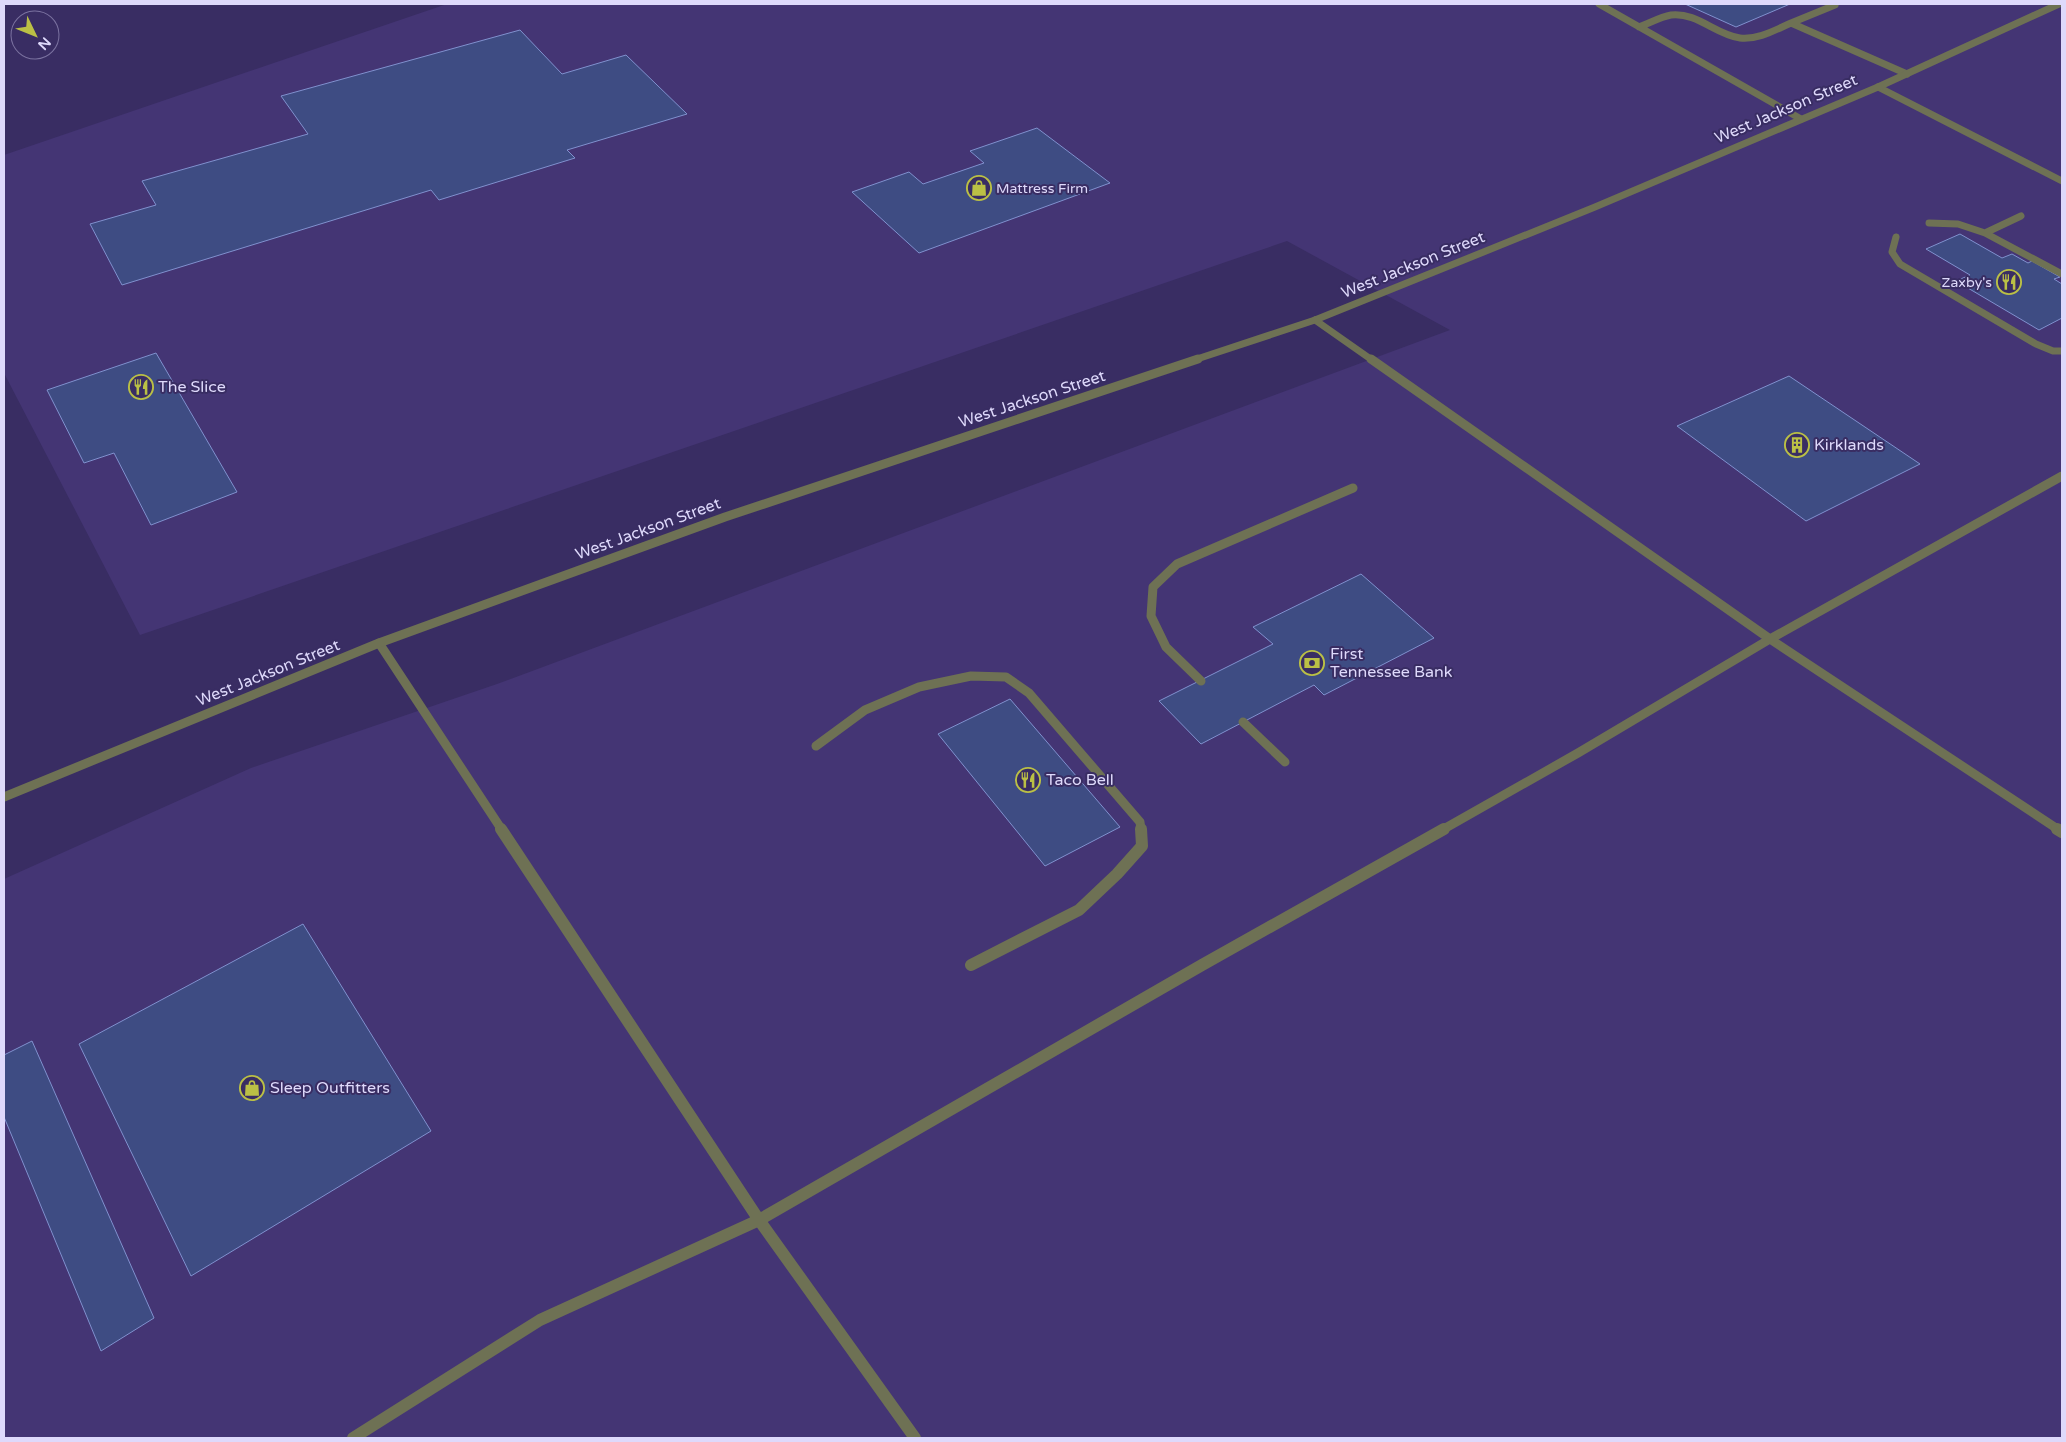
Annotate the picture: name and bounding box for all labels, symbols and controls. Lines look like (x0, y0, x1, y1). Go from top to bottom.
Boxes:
north arrow (10, 10, 60, 60)
text: N (34, 34, 54, 53)
street label: West Jackson Street (1712, 70, 1860, 148)
shop icon: Mattress Firm (966, 175, 992, 201)
place label: Mattress Firm (996, 180, 1088, 197)
street label: West Jackson Street (1338, 227, 1488, 303)
restaurant icon: Zaxby's (1996, 269, 2022, 295)
place label: Zaxby's (1942, 274, 1992, 291)
street label: West Jackson Street (956, 366, 1108, 432)
restaurant icon: The Slice (128, 374, 154, 400)
place label: The Slice (158, 377, 226, 397)
building icon: Kirklands (1784, 432, 1810, 458)
place label: Kirklands (1814, 435, 1884, 455)
street label: West Jackson Street (573, 493, 723, 565)
street label: West Jackson Street (193, 635, 343, 711)
place label: First Tennessee Bank (1330, 644, 1453, 682)
bank icon: First Tennessee Bank (1299, 650, 1325, 676)
restaurant icon: Taco Bell (1015, 767, 1041, 793)
place label: Taco Bell (1046, 770, 1114, 790)
shop icon: Sleep Outfitters (239, 1075, 265, 1101)
place label: Sleep Outfitters (270, 1078, 390, 1098)

